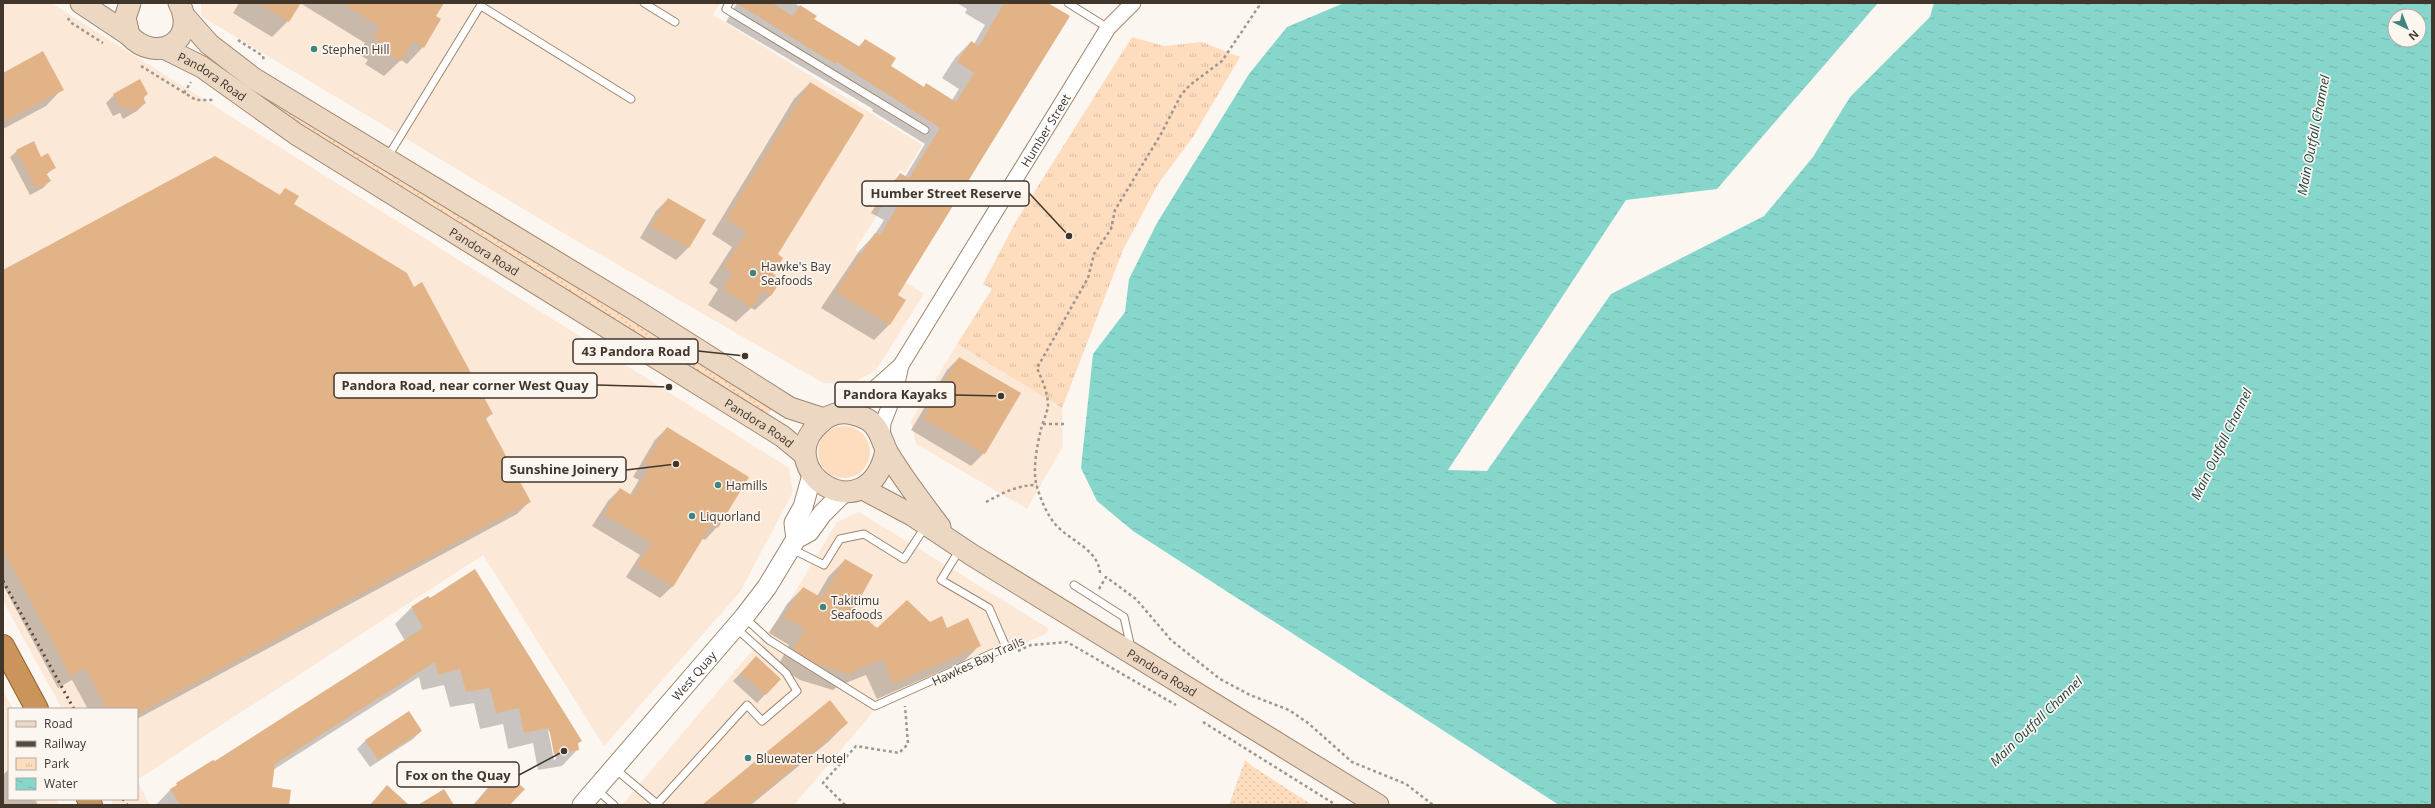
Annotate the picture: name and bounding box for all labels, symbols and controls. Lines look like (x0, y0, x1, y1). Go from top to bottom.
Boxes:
north arrow (2387, 8, 2427, 48)
text: N (2406, 27, 2423, 44)
place label: Stephen Hill (322, 41, 389, 58)
marker: Stephen Hill (309, 44, 319, 54)
street label: Pandora Road (175, 48, 250, 105)
water label: Main Outfall Channel (2293, 73, 2334, 197)
street label: Humber Street (1016, 90, 1074, 170)
callout: Humber Street Reserve (862, 181, 1029, 206)
text: Humber Street Reserve (871, 184, 1022, 202)
street label: Pandora Road (447, 223, 523, 279)
place label: Hawke's Bay Seafoods (761, 258, 832, 289)
marker: Hawke's Bay Seafoods (748, 268, 758, 278)
callout: 43 Pandora Road (573, 339, 698, 364)
text: 43 Pandora Road (582, 342, 690, 360)
callout: Pandora Road, near corner West Quay (334, 373, 597, 398)
text: Pandora Road, near corner West Quay (341, 376, 589, 394)
callout: Pandora Kayaks (835, 382, 955, 407)
text: Pandora Kayaks (843, 385, 947, 403)
water label: Main Outfall Channel (2186, 385, 2256, 503)
street label: Pandora Road (722, 394, 798, 451)
callout: Sunshine Joinery (502, 457, 626, 482)
text: Sunshine Joinery (510, 460, 619, 478)
place label: Hamills (726, 477, 768, 494)
marker: Hamills (713, 480, 723, 490)
place label: Liquorland (700, 508, 761, 525)
marker: Liquorland (687, 511, 697, 521)
place label: Takitimu Seafoods (831, 592, 883, 623)
marker: Takitimu Seafoods (818, 602, 828, 612)
street label: Hawkes Bay Trails (929, 632, 1027, 690)
street label: Pandora Road (1124, 644, 1200, 700)
street label: West Quay (667, 646, 720, 704)
water label: Main Outfall Channel (1986, 672, 2087, 770)
legend (8, 708, 138, 800)
text: Road (44, 715, 73, 732)
text: Railway (44, 735, 87, 752)
place label: Bluewater Hotel (756, 750, 846, 767)
marker: Bluewater Hotel (743, 753, 753, 763)
text: Park (44, 755, 70, 772)
callout: Fox on the Quay (397, 762, 519, 787)
text: Fox on the Quay (405, 766, 511, 784)
text: Water (44, 775, 78, 792)

